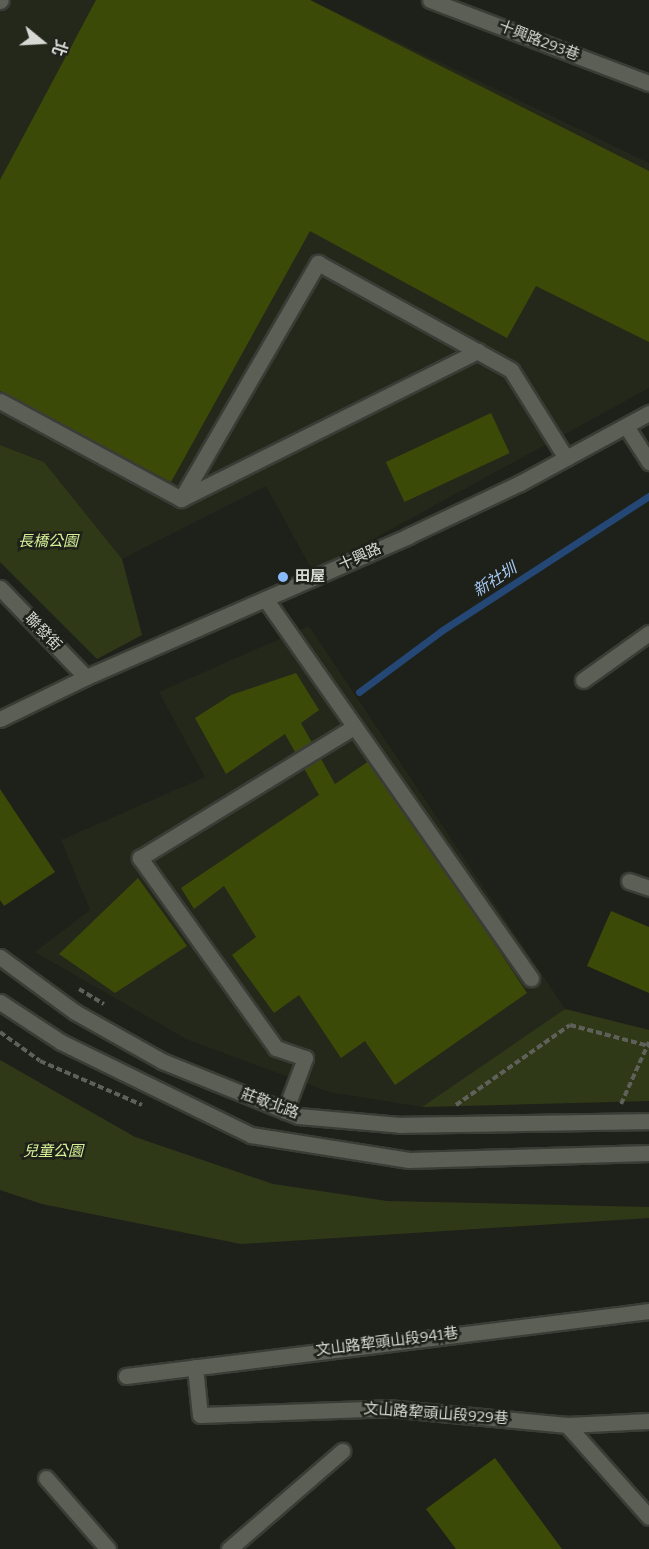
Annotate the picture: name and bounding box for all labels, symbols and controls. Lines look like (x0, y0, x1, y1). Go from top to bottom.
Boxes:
north arrow (12, 12, 72, 72)
street label: 十興路293巷 (496, 17, 582, 65)
text: 北 (48, 37, 71, 58)
park label: 長橋公園 (18, 533, 78, 551)
street label: 十興路 (336, 540, 384, 574)
water label: 新社圳 (470, 559, 520, 601)
place label: 田屋 (295, 568, 325, 586)
marker: 田屋 (276, 570, 290, 584)
street label: 聯發街 (21, 610, 65, 654)
street label: 莊敬北路 (239, 1085, 301, 1123)
park label: 兒童公園 (23, 1143, 83, 1161)
street label: 文山路犂頭山段941巷 (315, 1324, 459, 1360)
street label: 文山路犂頭山段929巷 (363, 1400, 509, 1428)

